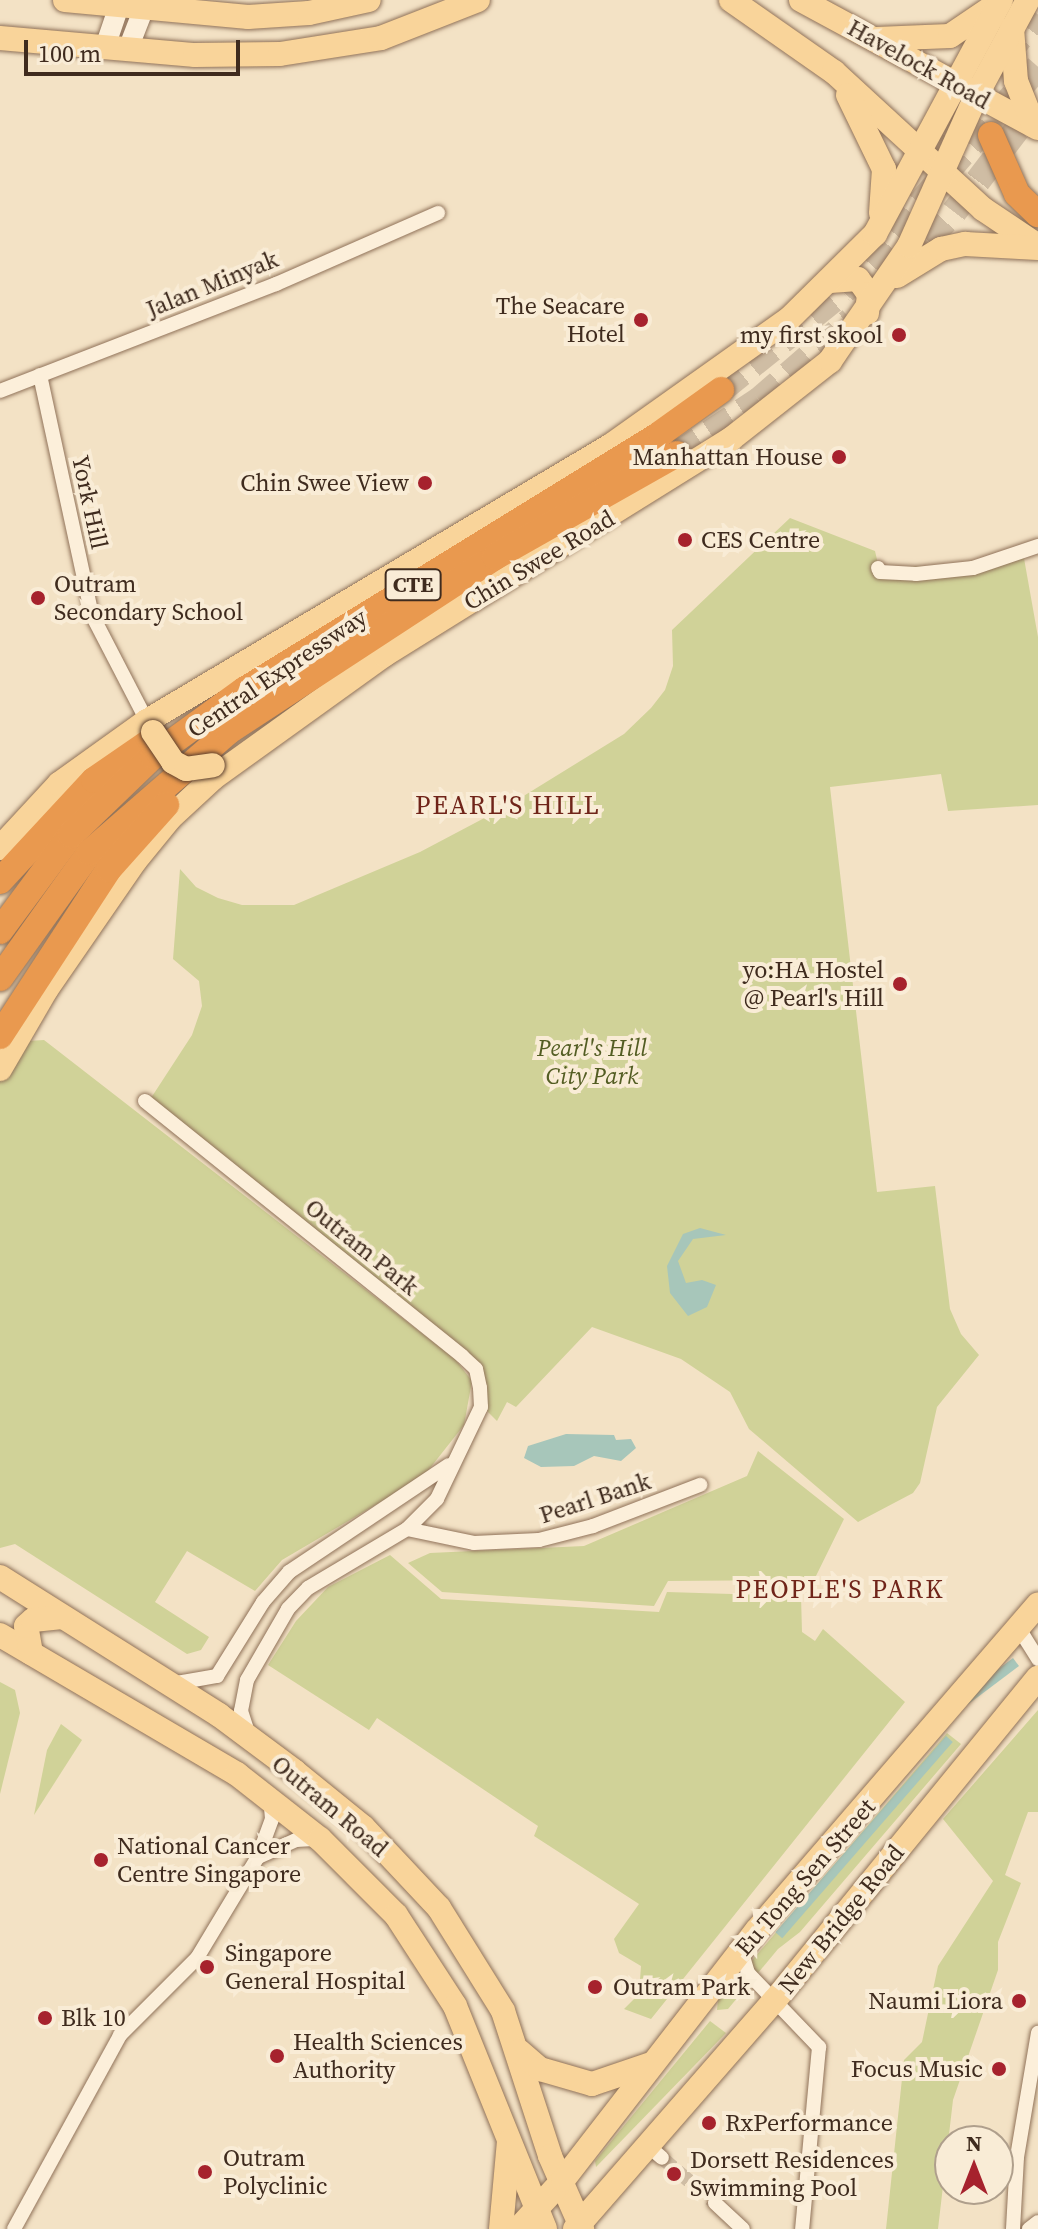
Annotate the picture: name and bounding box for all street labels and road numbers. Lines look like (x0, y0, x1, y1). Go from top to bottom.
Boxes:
street label: Havelock Road (843, 13, 995, 115)
street label: Jalan Minyak (142, 245, 282, 323)
street label: York Hill (66, 452, 114, 552)
street label: Chin Swee Road (458, 504, 620, 616)
road number: CTE (383, 567, 443, 603)
street label: Central Expressway (182, 602, 372, 744)
street label: Outram Park (300, 1193, 424, 1301)
street label: Pearl Bank (536, 1466, 654, 1530)
street label: Outram Road (266, 1749, 394, 1863)
street label: Eu Tong Sen Street (729, 1792, 881, 1962)
street label: New Bridge Road (772, 1839, 910, 1999)

